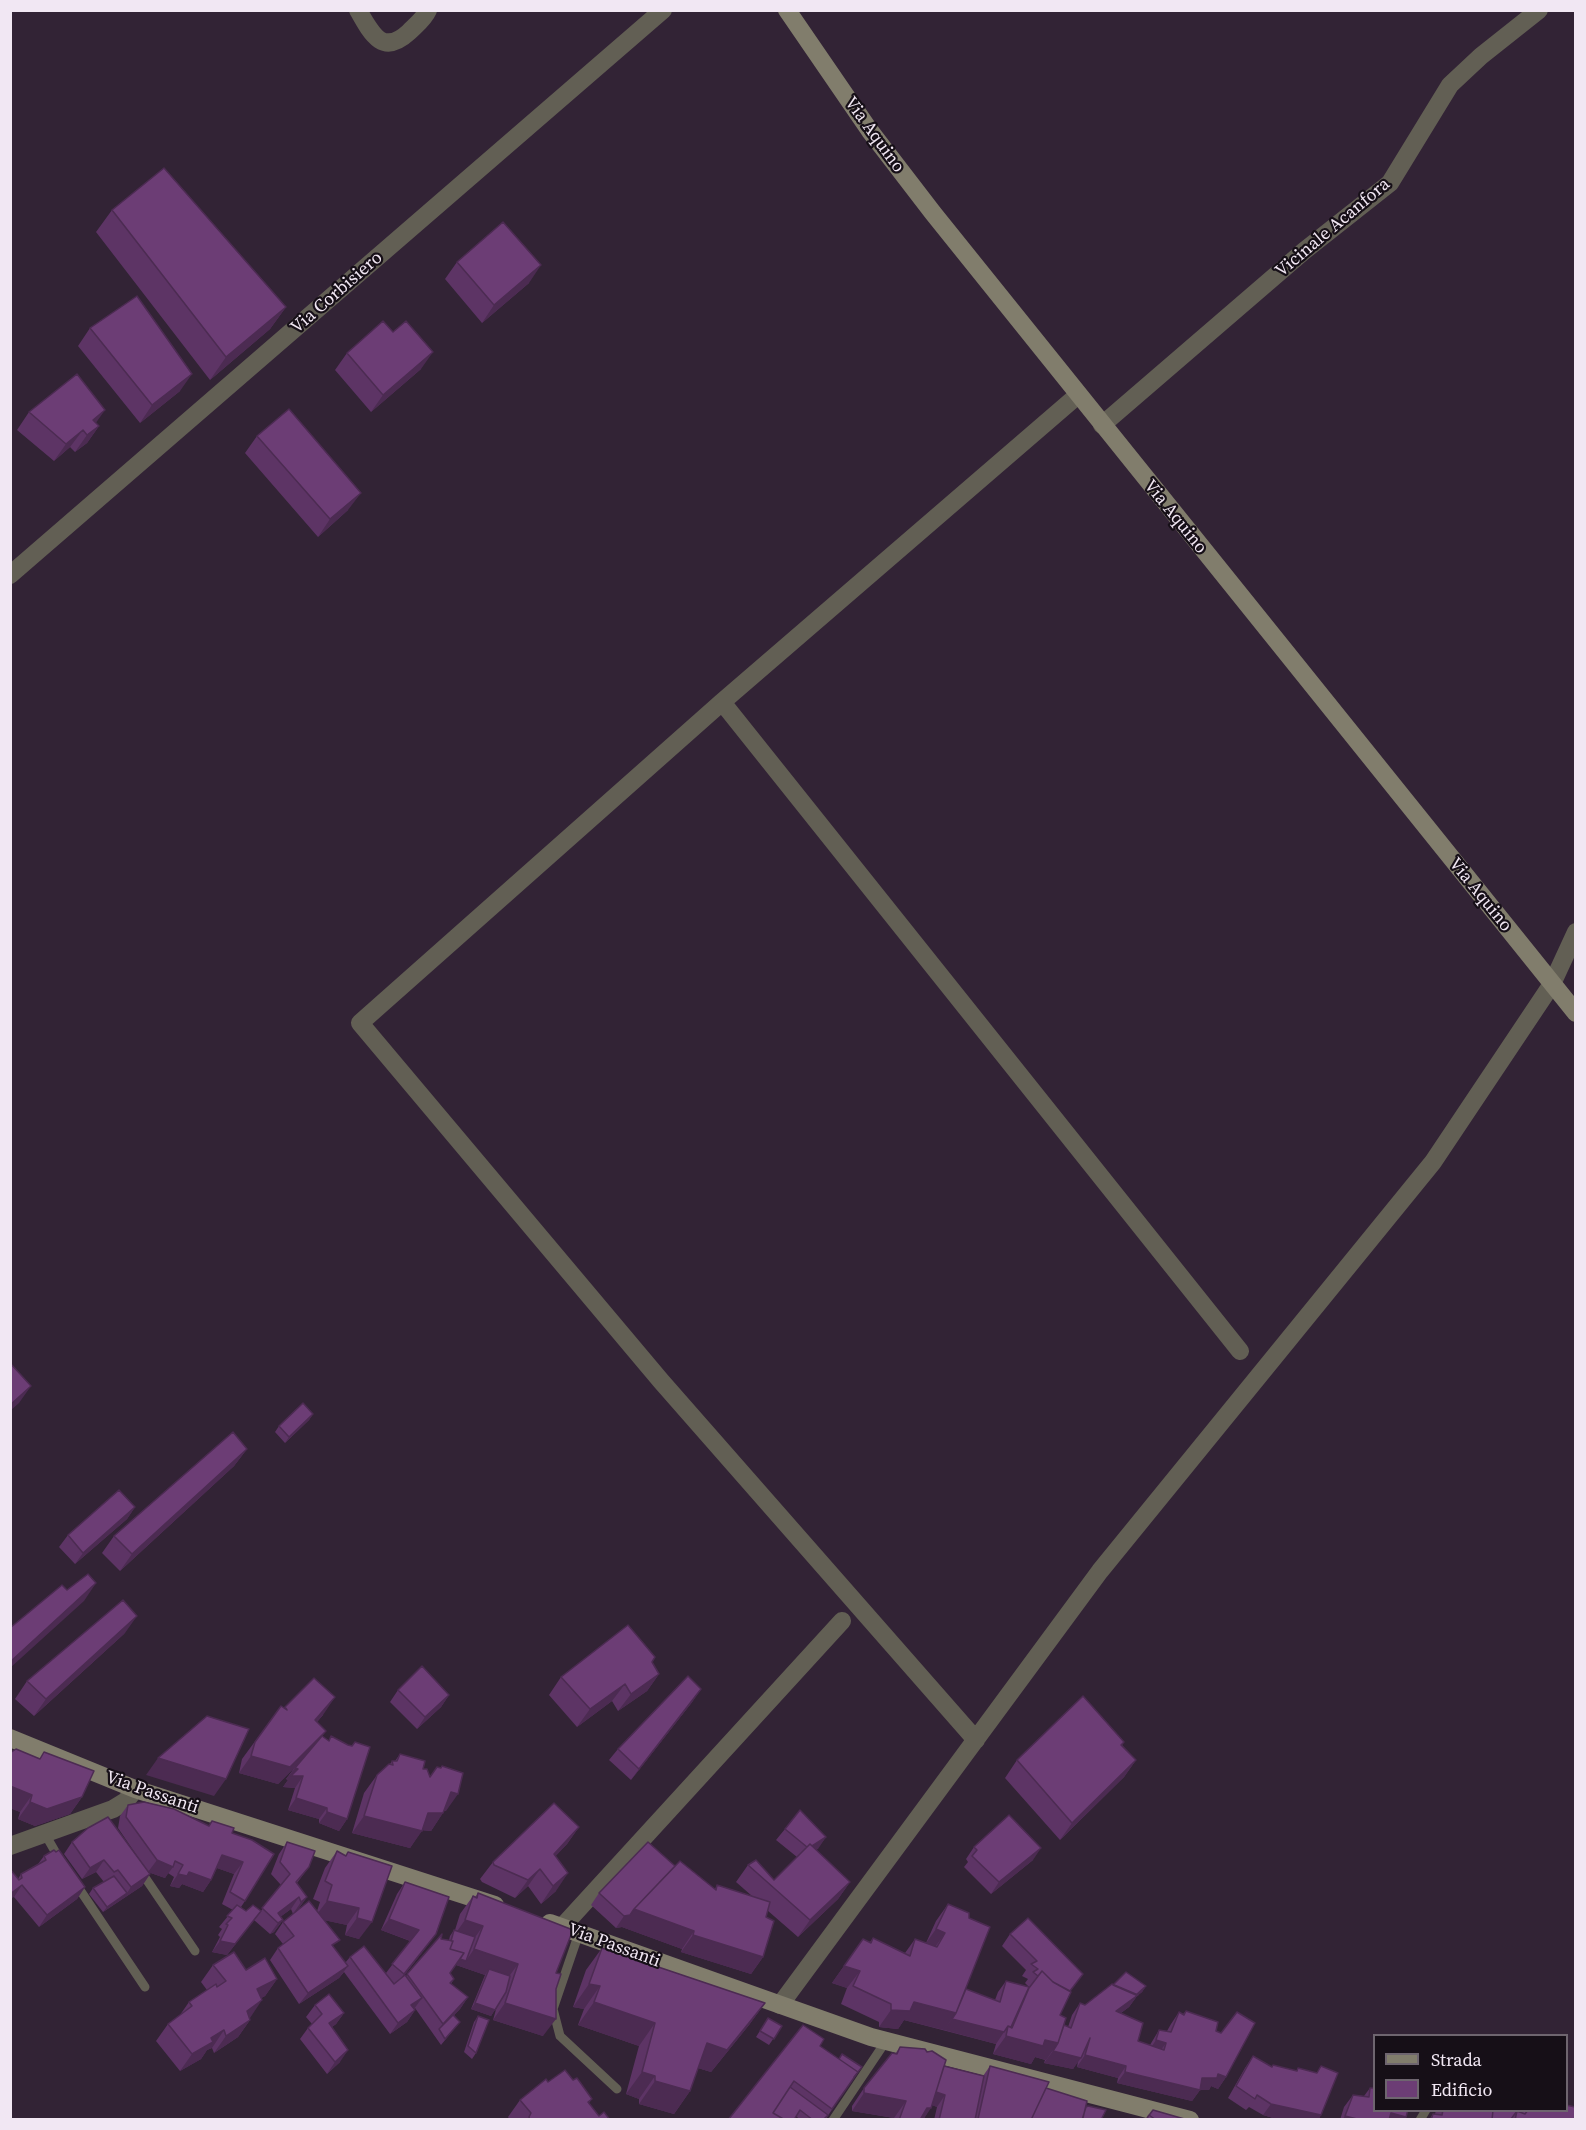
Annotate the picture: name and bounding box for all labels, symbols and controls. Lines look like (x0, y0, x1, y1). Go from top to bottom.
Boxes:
street label: Via Aquino (839, 93, 909, 177)
street label: Vicinale Acanfora (1271, 174, 1395, 282)
street label: Via Corbisiero (287, 247, 387, 339)
street label: Via Aquino (1139, 476, 1211, 558)
street label: Via Aquino (1444, 854, 1516, 936)
street label: Via Passanti (103, 1767, 201, 1819)
street label: Via Passanti (565, 1919, 663, 1973)
legend (1373, 2034, 1568, 2112)
text: Strada (1431, 2047, 1482, 2072)
text: Edificio (1431, 2077, 1492, 2102)

